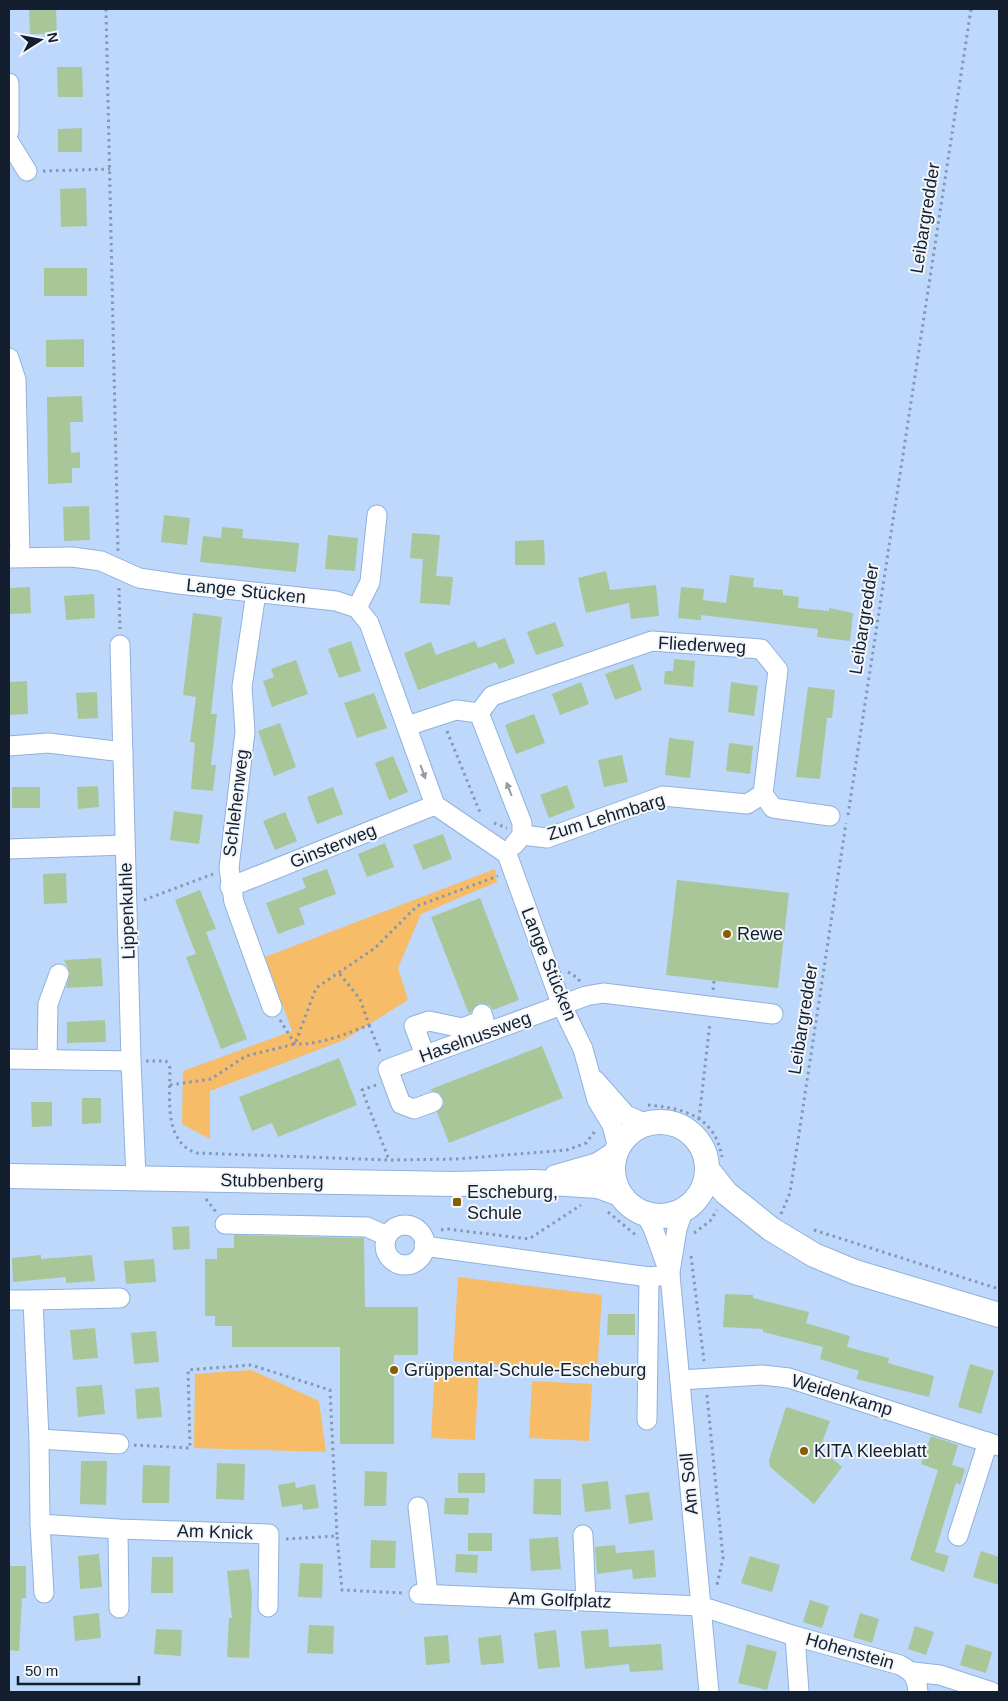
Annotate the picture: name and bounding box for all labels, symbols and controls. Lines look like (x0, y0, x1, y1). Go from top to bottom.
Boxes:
north arrow (15, 15, 65, 65)
text: N (44, 31, 62, 44)
street label: Leibargredder (906, 161, 944, 275)
street label: Leibargredder (845, 562, 883, 676)
street label: Lange Stücken (185, 575, 307, 607)
street label: Fliederweg (658, 633, 746, 657)
street label: Schlehenweg (219, 748, 253, 858)
one-way arrow (419, 765, 427, 780)
one-way arrow (505, 781, 513, 796)
street label: Zum Lehmbarg (545, 790, 667, 844)
street label: Ginsterweg (287, 820, 379, 872)
street label: Lippenkuhle (115, 862, 139, 960)
street label: Lange Stücken (517, 905, 581, 1023)
place label: Rewe (737, 924, 783, 944)
marker: Rewe (721, 928, 733, 940)
street label: Leibargredder (784, 962, 822, 1076)
street label: Haselnussweg (417, 1008, 533, 1066)
street label: Stubbenberg (220, 1170, 324, 1192)
place label: Escheburg, Schule (467, 1182, 558, 1223)
marker: Escheburg, Schule (451, 1196, 463, 1208)
place label: Grüppental-Schule-Escheburg (404, 1360, 646, 1380)
marker: Grüppental-Schule-Escheburg (388, 1364, 400, 1376)
street label: Weidenkamp (789, 1370, 895, 1420)
place label: KITA Kleeblatt (814, 1441, 927, 1461)
marker: KITA Kleeblatt (798, 1445, 810, 1457)
street label: Am Soll (676, 1452, 702, 1516)
street label: Am Knick (177, 1521, 254, 1543)
street label: Am Golfplatz (508, 1588, 612, 1612)
street label: Hohenstein (803, 1629, 897, 1673)
scale bar (18, 1654, 139, 1686)
text: 50 m (25, 1662, 58, 1679)

